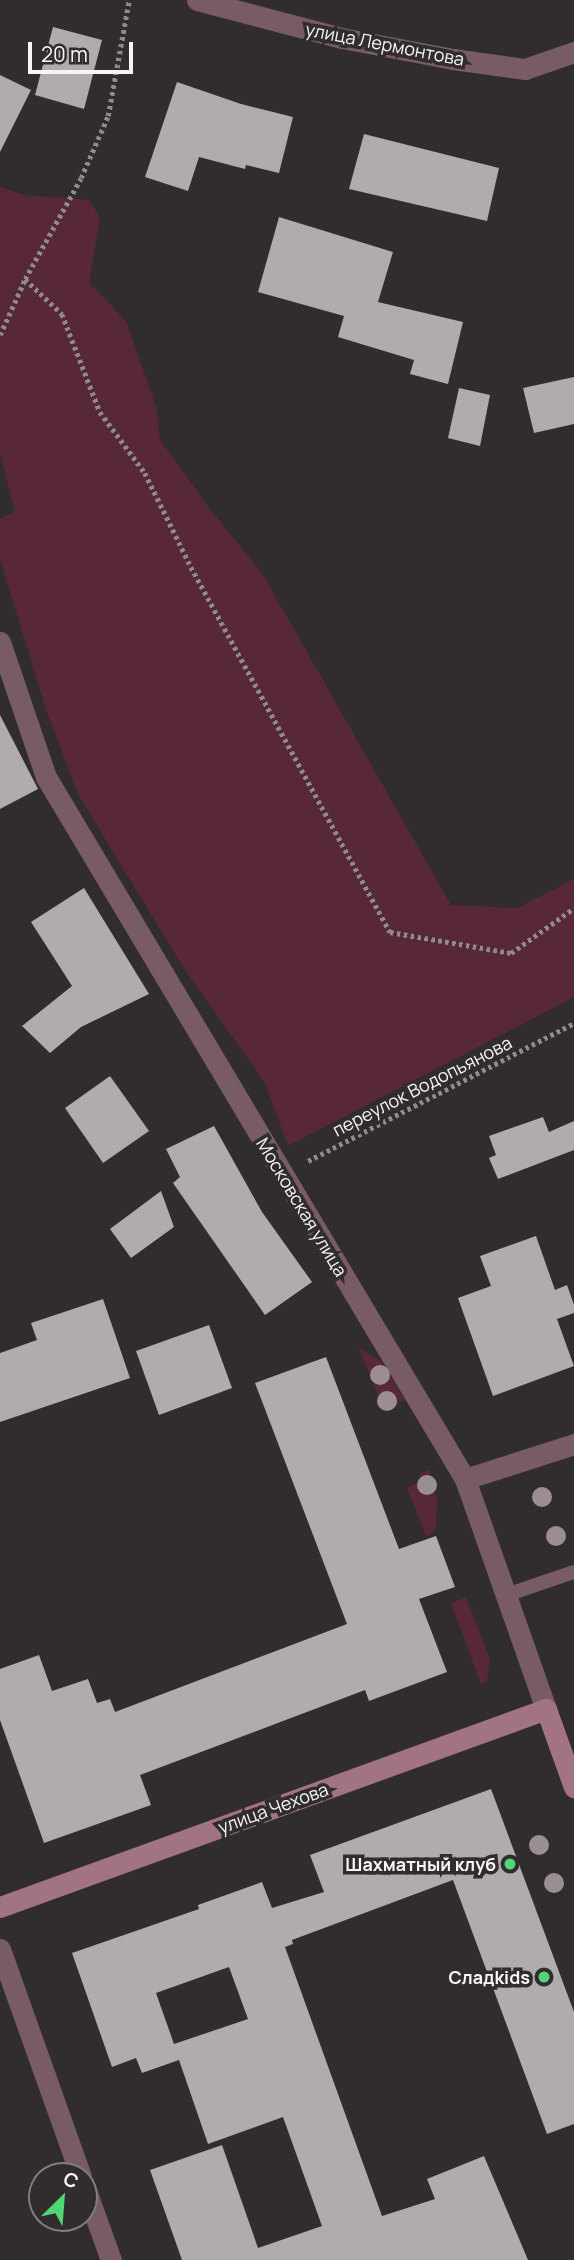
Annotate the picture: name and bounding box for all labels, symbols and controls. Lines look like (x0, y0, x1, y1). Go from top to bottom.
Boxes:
street label: улица Лермонтова (304, 18, 466, 70)
scale bar (32, 28, 136, 72)
text: 20 m (41, 40, 88, 68)
street label: переулок Водопьянова (329, 1031, 515, 1141)
street label: Московская улица (252, 1134, 352, 1280)
street label: улица Чехова (215, 1778, 331, 1838)
place label: Шахматный клуб (345, 1853, 496, 1875)
marker: Шахматный клуб (502, 1856, 518, 1872)
place label: Сладkids (448, 1966, 530, 1988)
marker: Сладkids (536, 1969, 552, 1985)
north arrow (28, 2162, 98, 2232)
text: С (59, 2165, 83, 2195)

